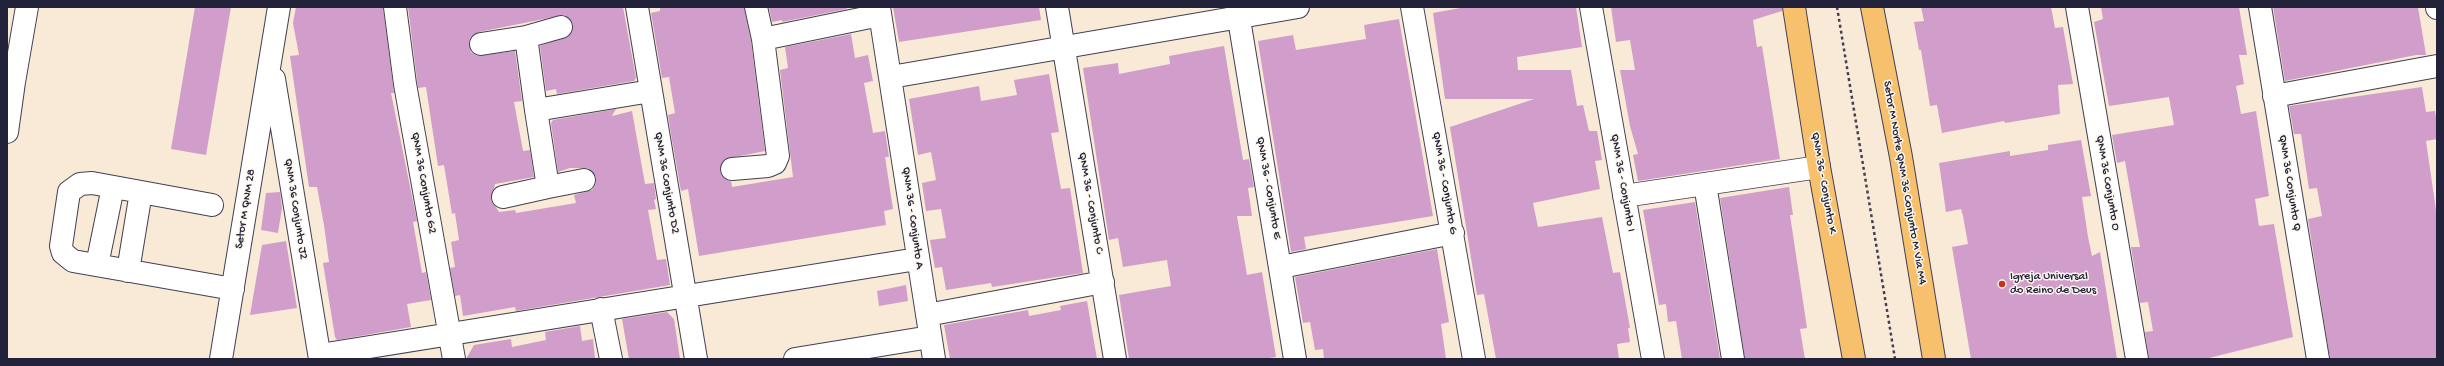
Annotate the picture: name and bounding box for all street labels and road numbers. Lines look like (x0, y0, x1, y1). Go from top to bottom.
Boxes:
street label: Setor M Norte QNM 36 Conjunto M Via M4 (1879, 80, 1929, 286)
street label: QNM 36 Conjunto G2 (407, 131, 439, 235)
street label: QNM 36 Conjunto D2 (650, 131, 682, 235)
street label: QNM 36 - Conjunto G (1428, 131, 1460, 235)
street label: QNM 36 - Conjunto K (1807, 131, 1839, 235)
street label: QNM 36 - Conjunto I (1606, 133, 1638, 233)
street label: QNM 36 Conjunto O (2092, 134, 2122, 232)
street label: QNM 36 Conjunto Q (2274, 134, 2304, 232)
street label: QNM 36 - Conjunto E (1252, 136, 1284, 240)
street label: QNM 36 - Conjunto C (1074, 151, 1106, 255)
street label: QNM 36 Conjunto J2 (280, 158, 310, 260)
street label: QNM 36 - Conjunto A (898, 166, 926, 270)
street label: Setor M QNM 28 (233, 168, 259, 250)

